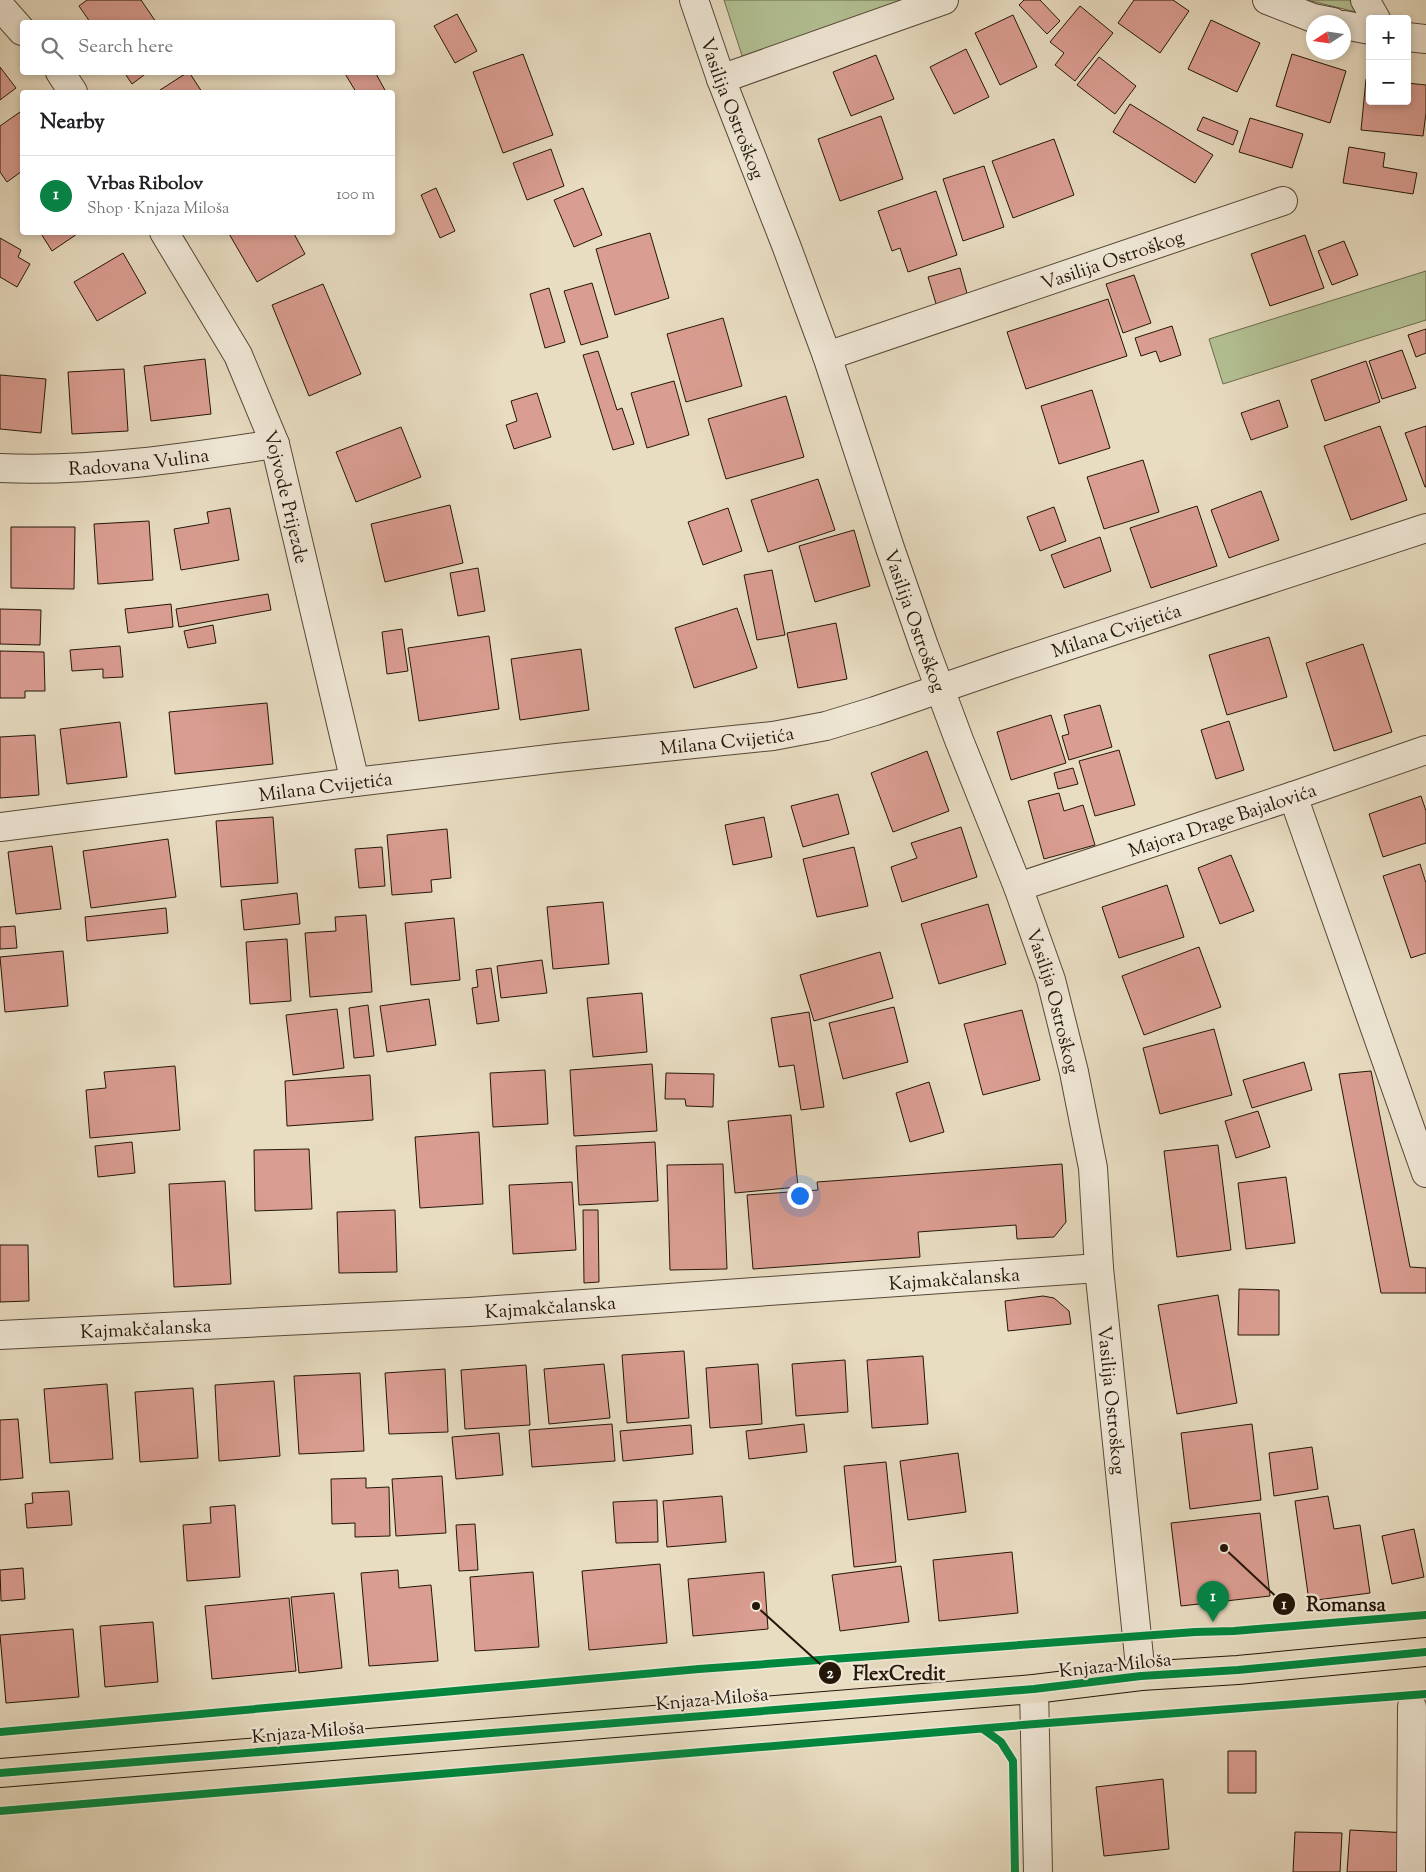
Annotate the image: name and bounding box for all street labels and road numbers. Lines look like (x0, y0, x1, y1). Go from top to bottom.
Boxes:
street label: Vasilija Ostroškog (692, 35, 770, 184)
street label: Vasilija Ostroškog (1038, 225, 1188, 298)
street label: Vojvode Prijezde (255, 427, 314, 567)
street label: Radovana Vulina (68, 443, 211, 484)
street label: Vasilija Ostroškog (876, 546, 951, 696)
street label: Milana Cvijetića (1049, 598, 1185, 666)
street label: Milana Cvijetića (659, 721, 797, 763)
street label: Milana Cvijetića (257, 767, 394, 810)
street label: Majora Drage Bajalovića (1125, 778, 1321, 866)
street label: Vasilija Ostroškog (1018, 925, 1085, 1077)
street label: Kajmakčalanska (888, 1263, 1021, 1299)
street label: Kajmakčalanska (484, 1291, 617, 1327)
street label: Kajmakčalanska (80, 1314, 212, 1347)
street label: Vasilija Ostroškog (1089, 1325, 1131, 1476)
street label: Knjaza Miloša (1058, 1647, 1173, 1686)
street label: Knjaza Miloša (655, 1682, 770, 1719)
street label: Knjaza Miloša (251, 1715, 366, 1752)

